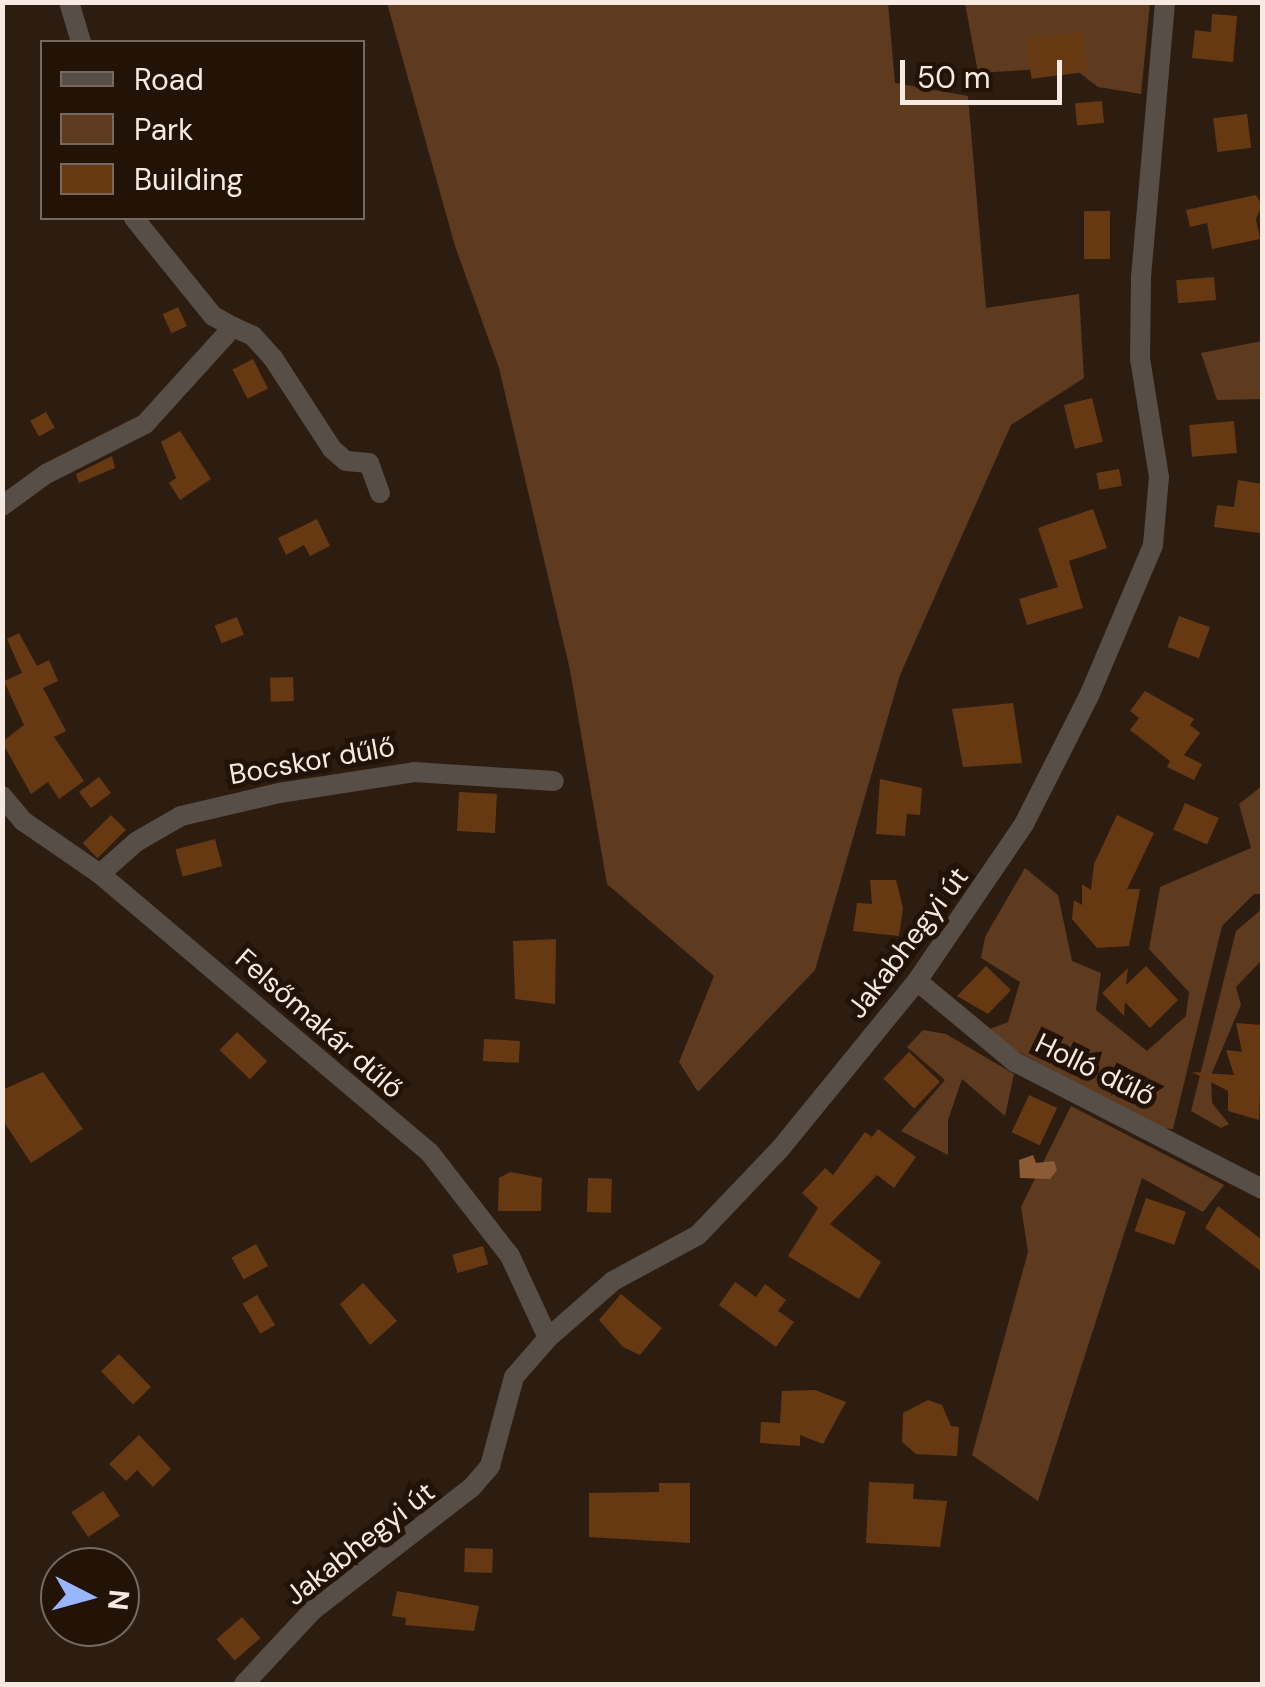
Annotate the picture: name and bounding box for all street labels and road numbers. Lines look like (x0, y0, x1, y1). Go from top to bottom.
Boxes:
street label: Bocskor dűlő (227, 730, 397, 792)
street label: Jakabhegyi út (840, 861, 976, 1025)
street label: Felsőmakár dűlő (228, 942, 410, 1106)
street label: Holló dűlő (1030, 1027, 1160, 1113)
street label: Jakabhegyi út (279, 1475, 441, 1613)

